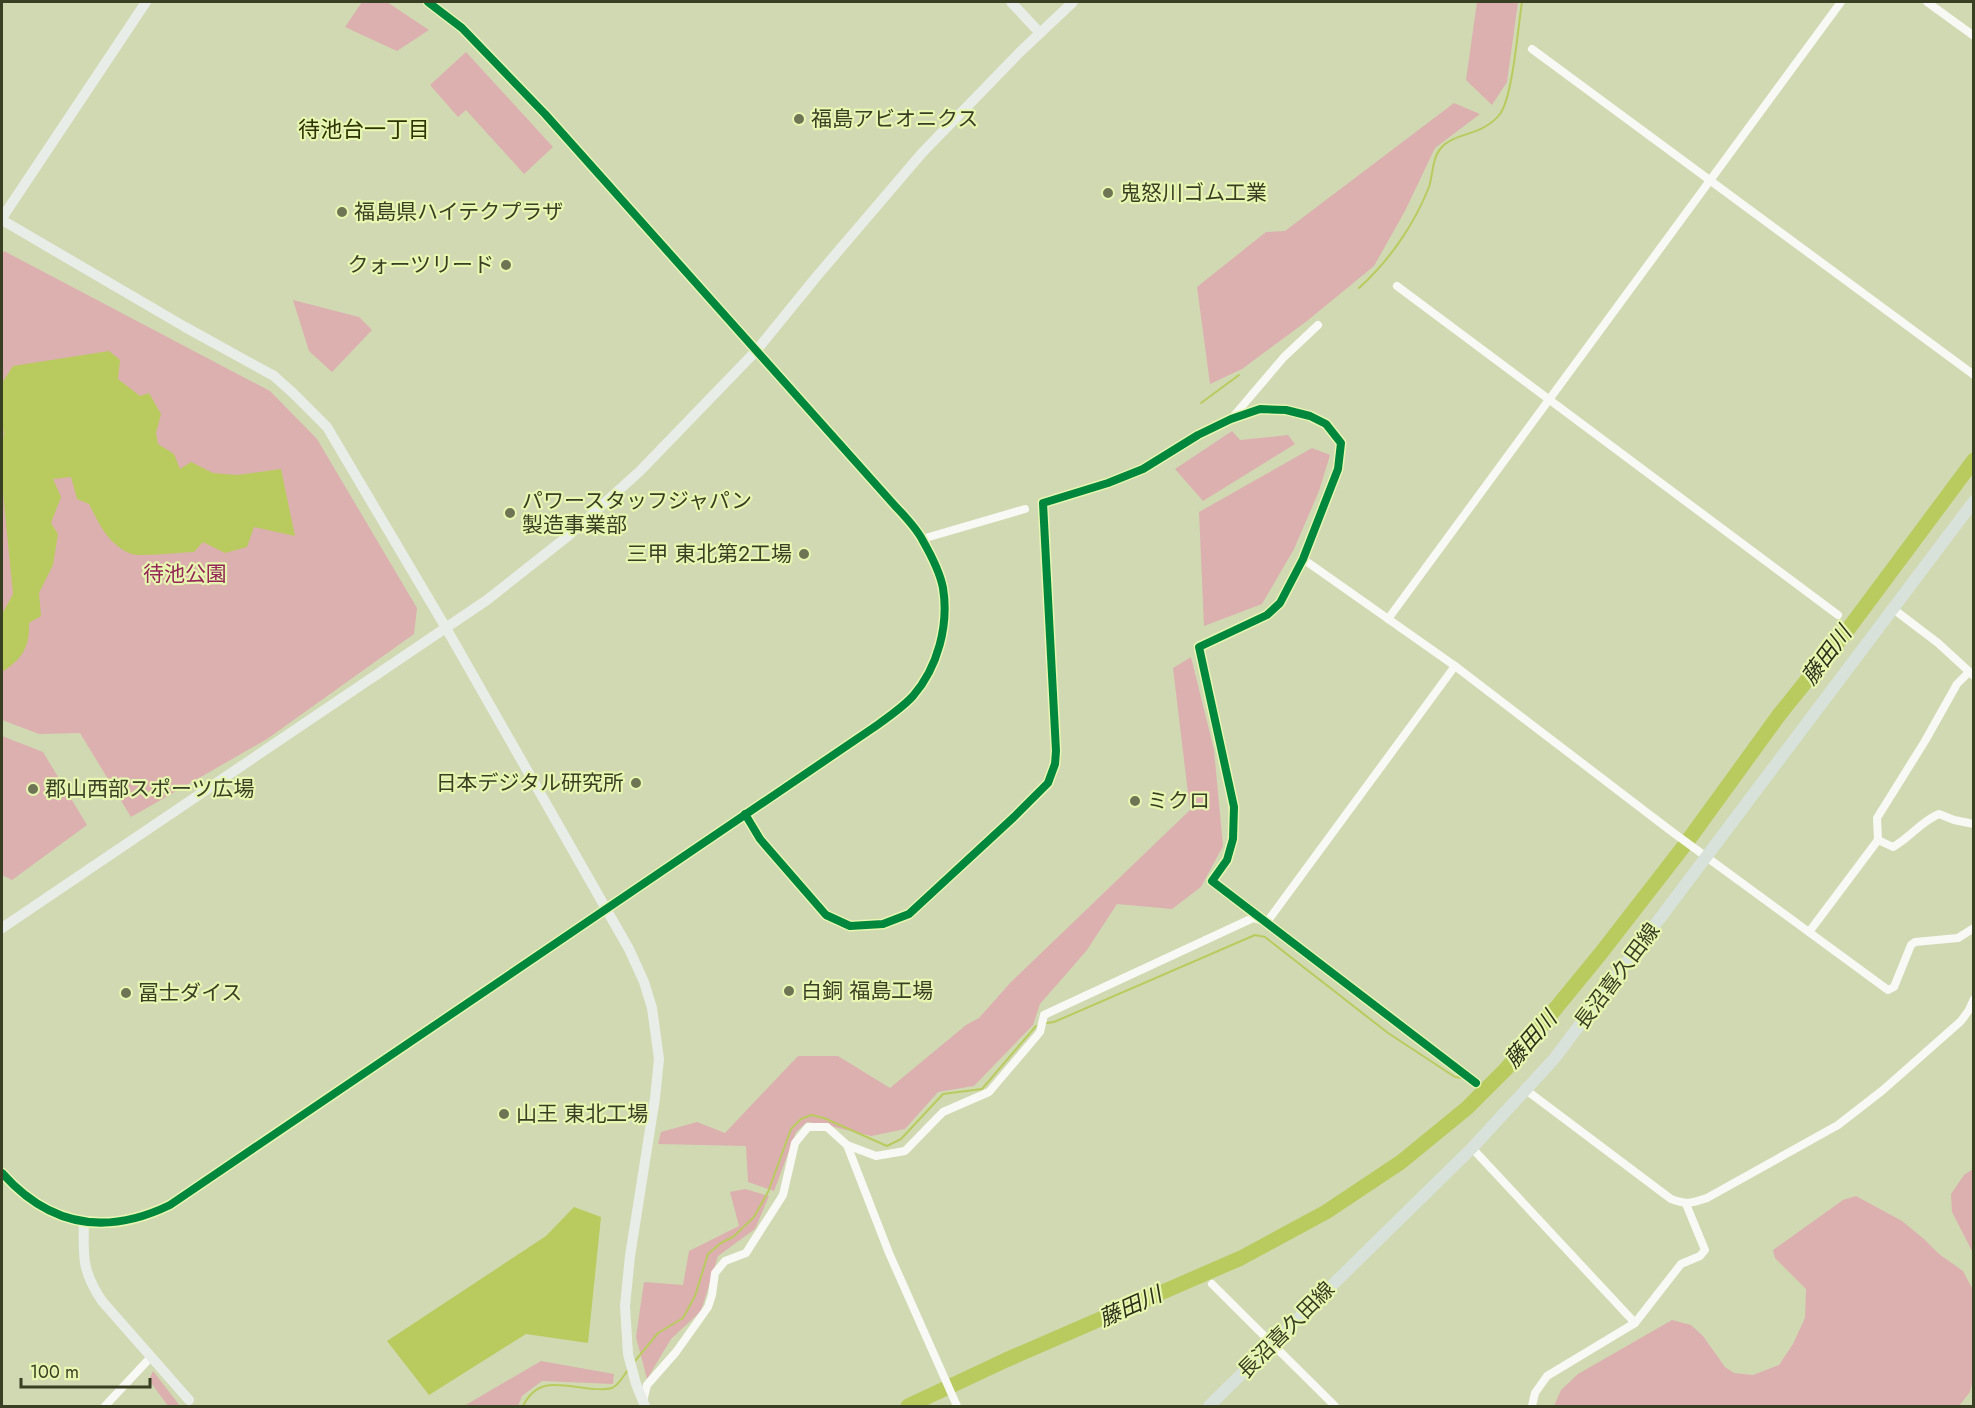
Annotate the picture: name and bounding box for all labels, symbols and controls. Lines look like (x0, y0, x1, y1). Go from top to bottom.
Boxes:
place label: 福島アビオニクス (811, 104, 978, 134)
marker: 福島アビオニクス (792, 112, 806, 126)
district label: 待池台一丁目 (298, 113, 430, 145)
place label: 鬼怒川ゴム工業 (1120, 178, 1267, 208)
marker: 鬼怒川ゴム工業 (1101, 186, 1115, 200)
place label: 福島県ハイテクプラザ (354, 197, 563, 227)
marker: 福島県ハイテクプラザ (335, 205, 349, 219)
place label: クォーツリード (347, 250, 494, 280)
marker: クォーツリード (499, 258, 513, 272)
place label: パワースタッフジャパン 製造事業部 (522, 486, 752, 540)
marker: パワースタッフジャパン 製造事業部 (503, 506, 517, 520)
place label: 三甲 東北第2工場 (627, 539, 792, 569)
marker: 三甲 東北第2工場 (797, 547, 811, 561)
park label: 待池公園 (143, 559, 227, 589)
water label: 藤田川 (1793, 617, 1860, 691)
place label: 日本デジタル研究所 (435, 768, 624, 798)
place label: 郡山西部スポーツ広場 (45, 774, 255, 804)
marker: 日本デジタル研究所 (629, 776, 643, 790)
marker: 郡山西部スポーツ広場 (26, 782, 40, 796)
place label: ミクロ (1147, 786, 1210, 816)
marker: ミクロ (1128, 794, 1142, 808)
street label: 長沼喜久田線 (1567, 917, 1667, 1035)
place label: 白銅 福島工場 (801, 976, 933, 1006)
place label: 冨士ダイス (138, 978, 242, 1008)
marker: 白銅 福島工場 (782, 984, 796, 998)
marker: 冨士ダイス (119, 986, 133, 1000)
water label: 藤田川 (1496, 1002, 1565, 1074)
place label: 山王 東北工場 (516, 1099, 648, 1129)
marker: 山王 東北工場 (497, 1107, 511, 1121)
street label: 長沼喜久田線 (1231, 1275, 1341, 1385)
water label: 藤田川 (1093, 1277, 1168, 1334)
scale bar (21, 1351, 150, 1389)
text: 100 m (30, 1359, 79, 1385)

